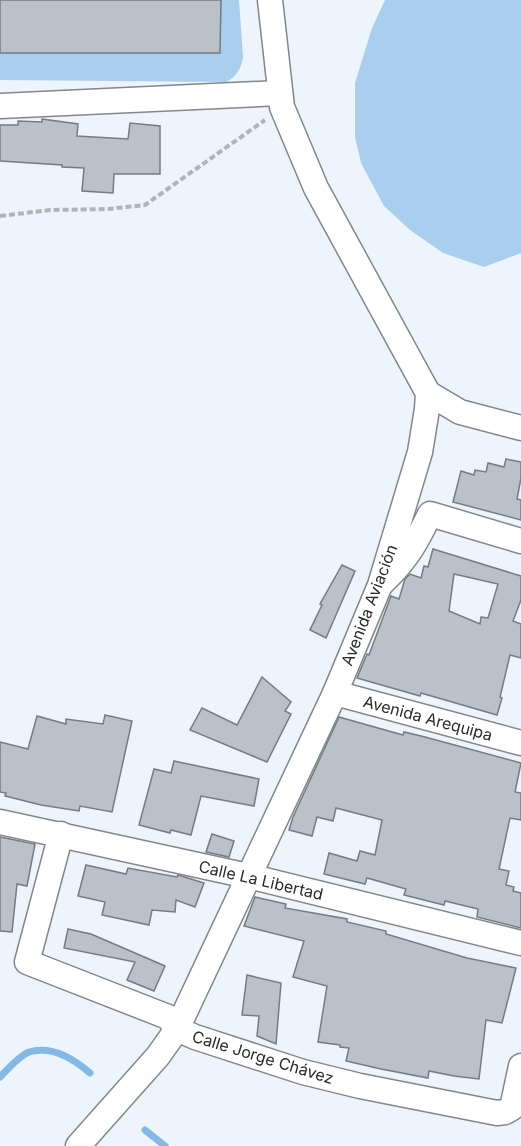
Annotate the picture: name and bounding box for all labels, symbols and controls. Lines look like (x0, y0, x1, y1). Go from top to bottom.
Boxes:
street label: Avenida Aviación (337, 541, 401, 669)
street label: Avenida Arequipa (361, 691, 495, 745)
street label: Calle La Libertad (197, 856, 325, 904)
street label: Calle Jorge Chávez (190, 1026, 336, 1088)

